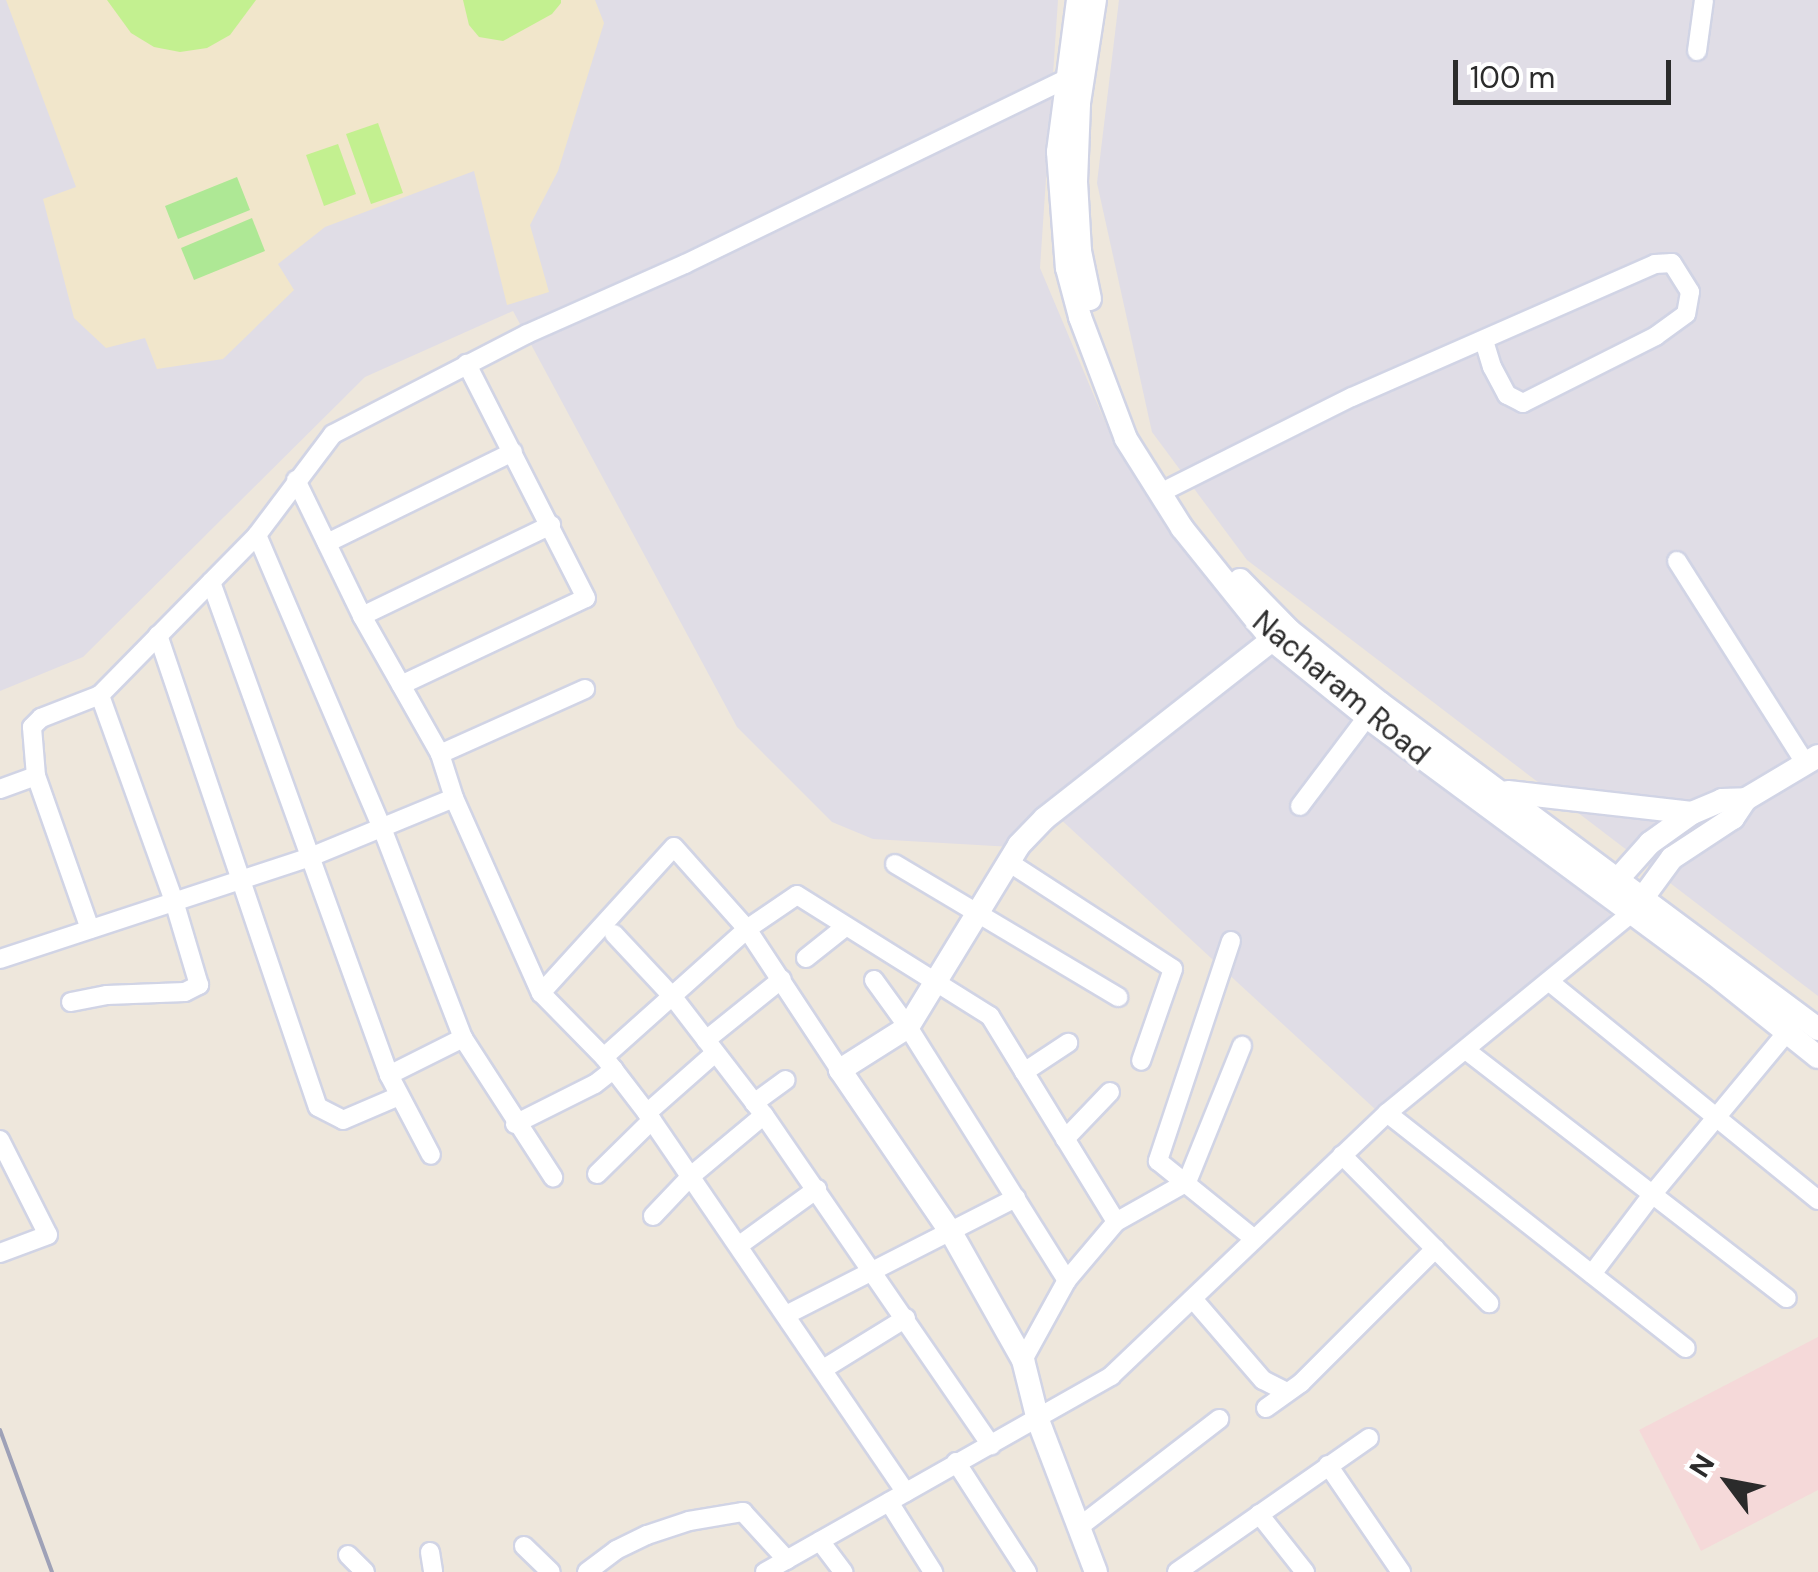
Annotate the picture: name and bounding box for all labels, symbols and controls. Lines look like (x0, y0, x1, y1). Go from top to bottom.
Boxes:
scale bar (1458, 40, 1676, 102)
text: 100 m (1470, 58, 1555, 97)
street label: Nacharam Road (1245, 604, 1437, 772)
north arrow (1678, 1432, 1778, 1532)
text: N (1681, 1447, 1723, 1484)

